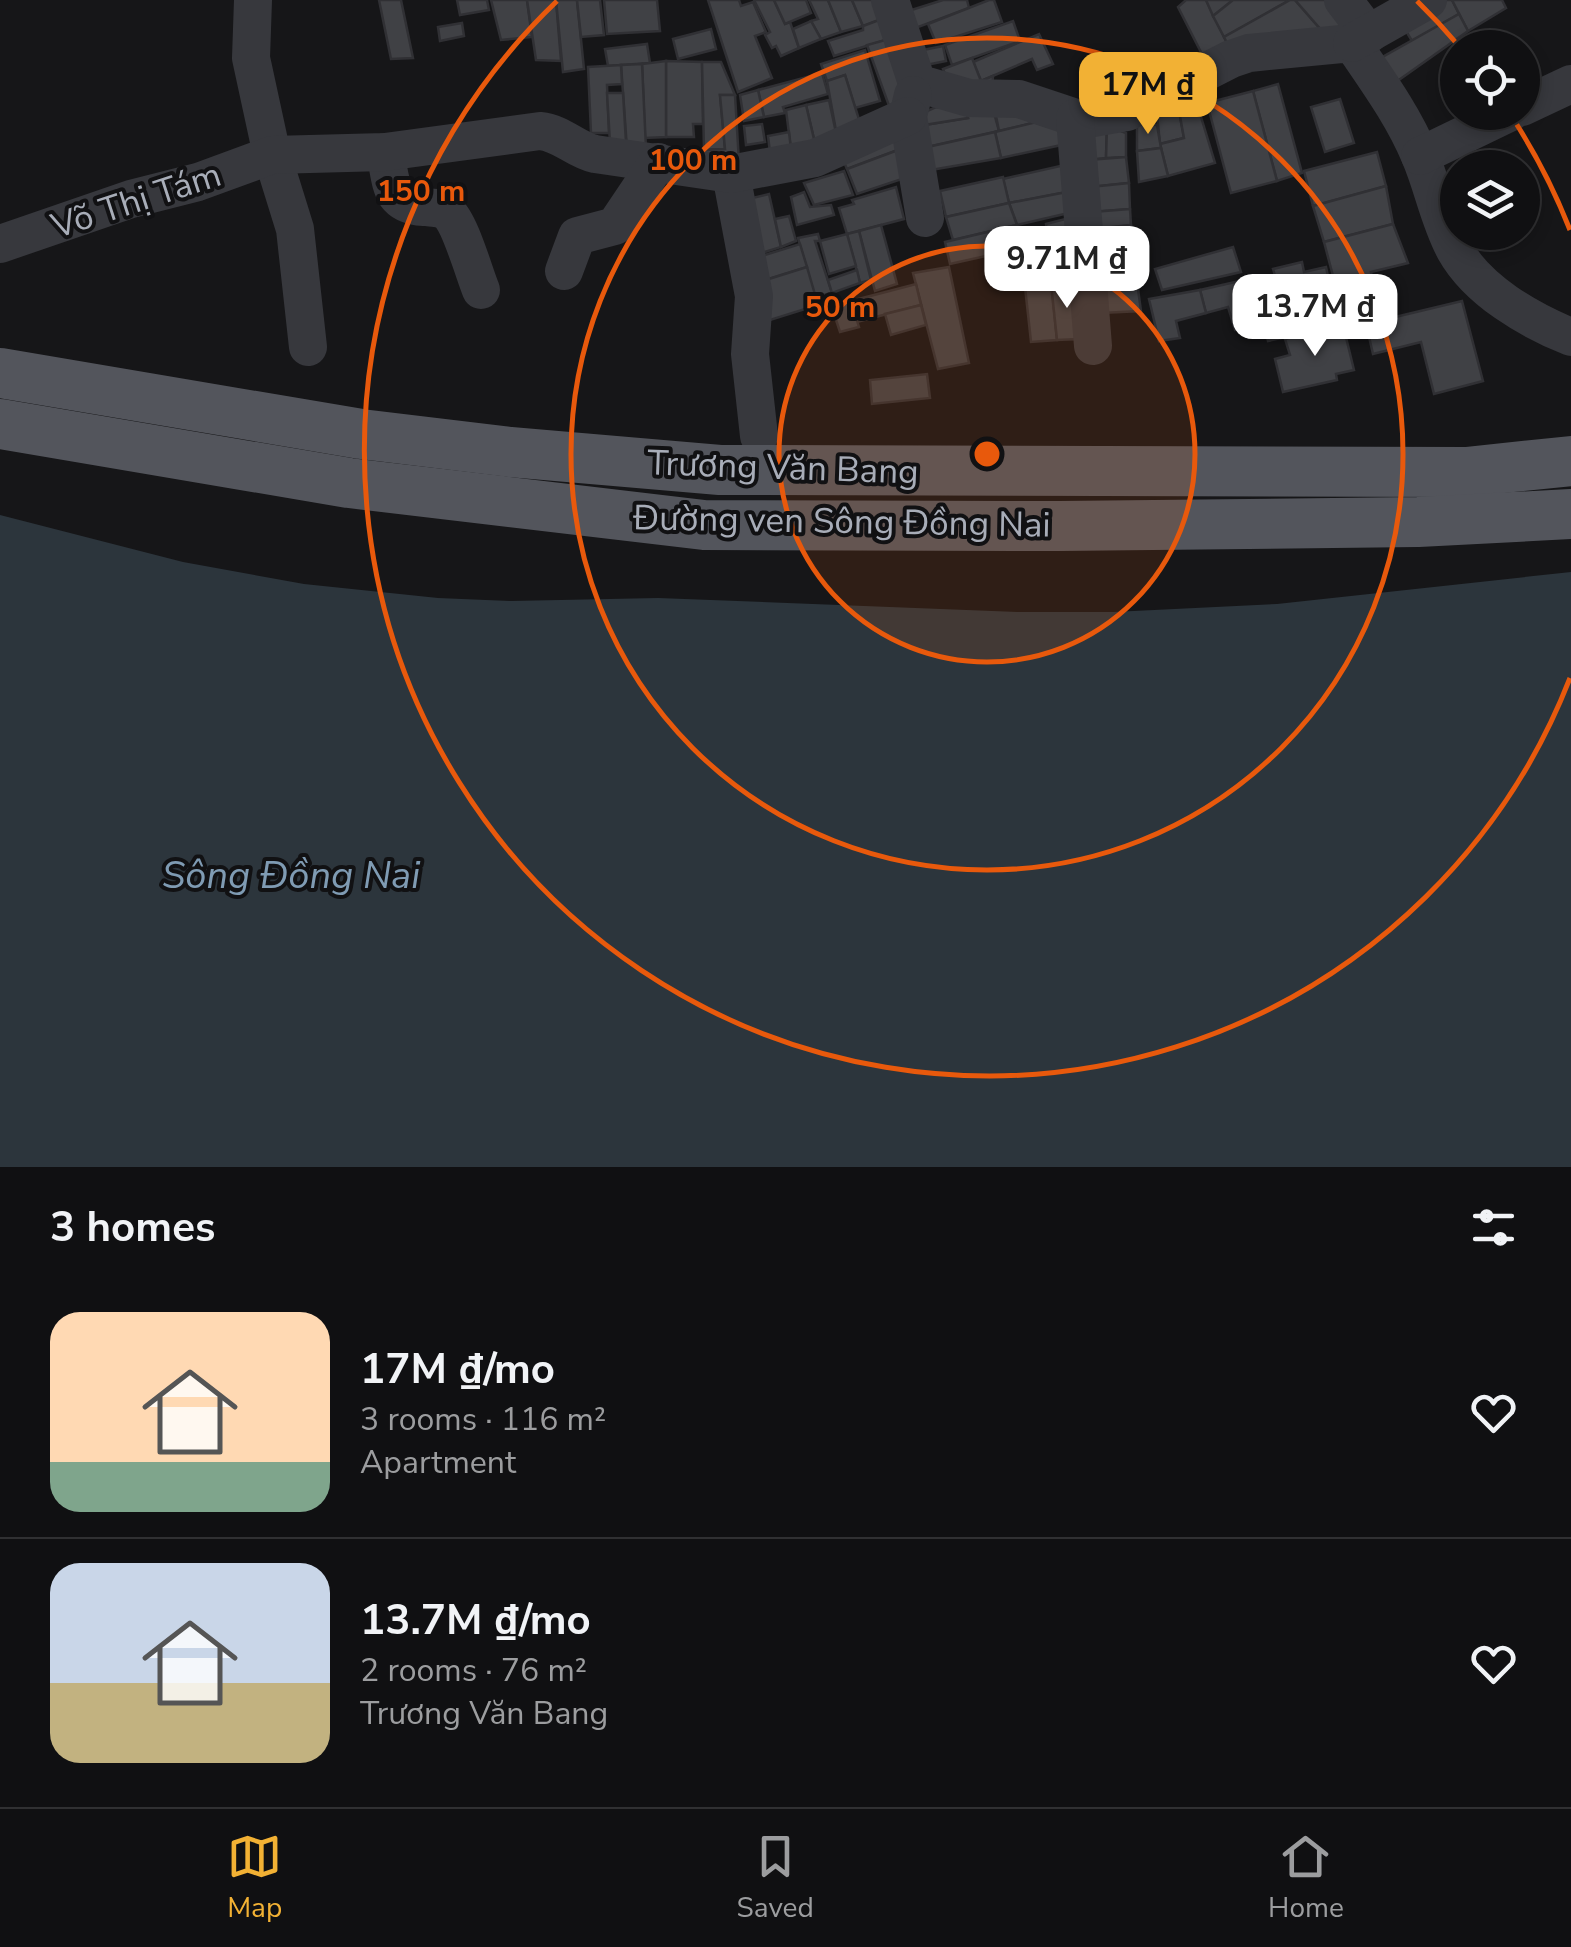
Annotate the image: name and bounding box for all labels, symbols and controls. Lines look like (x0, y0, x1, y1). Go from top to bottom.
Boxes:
map controls (1440, 30, 1540, 250)
button: locate (1440, 30, 1540, 130)
pin: 17M ₫ (1078, 52, 1218, 137)
text: 17M ₫ (1101, 63, 1195, 106)
text: 100 m (649, 140, 737, 181)
button: layers (1440, 150, 1540, 250)
street label: Võ Thị Tám (44, 151, 227, 250)
text: 150 m (377, 171, 465, 212)
pin: 9.71M ₫ (975, 226, 1159, 311)
text: 9.71M ₫ (1006, 237, 1128, 280)
pin: 13.7M ₫ (1223, 274, 1407, 359)
text: 13.7M ₫ (1254, 285, 1376, 328)
text: 50 m (805, 287, 875, 328)
centre of rings (969, 436, 1005, 472)
street label: Trương Văn Bang (646, 439, 919, 496)
street label: Đường ven Sông Đồng Nai (632, 494, 1051, 549)
water label: Sông Đồng Nai (162, 850, 421, 901)
text: 3 homes (50, 1199, 215, 1256)
icon: filters (1466, 1200, 1521, 1255)
text: 17M ₫/mo (360, 1341, 555, 1398)
icon: home (130, 1352, 250, 1472)
icon: heart (1466, 1385, 1521, 1440)
text: 3 rooms · 116 m² (360, 1398, 606, 1441)
text: Apartment (360, 1441, 516, 1484)
text: 13.7M ₫/mo (360, 1592, 591, 1649)
icon: home (130, 1603, 250, 1723)
icon: heart (1466, 1636, 1521, 1691)
text: 2 rooms · 76 m² (360, 1649, 587, 1692)
text: Trương Văn Bang (360, 1692, 608, 1735)
tab: Map (227, 1829, 282, 1927)
tab: Saved (736, 1829, 814, 1927)
tab: Home (1268, 1829, 1344, 1927)

